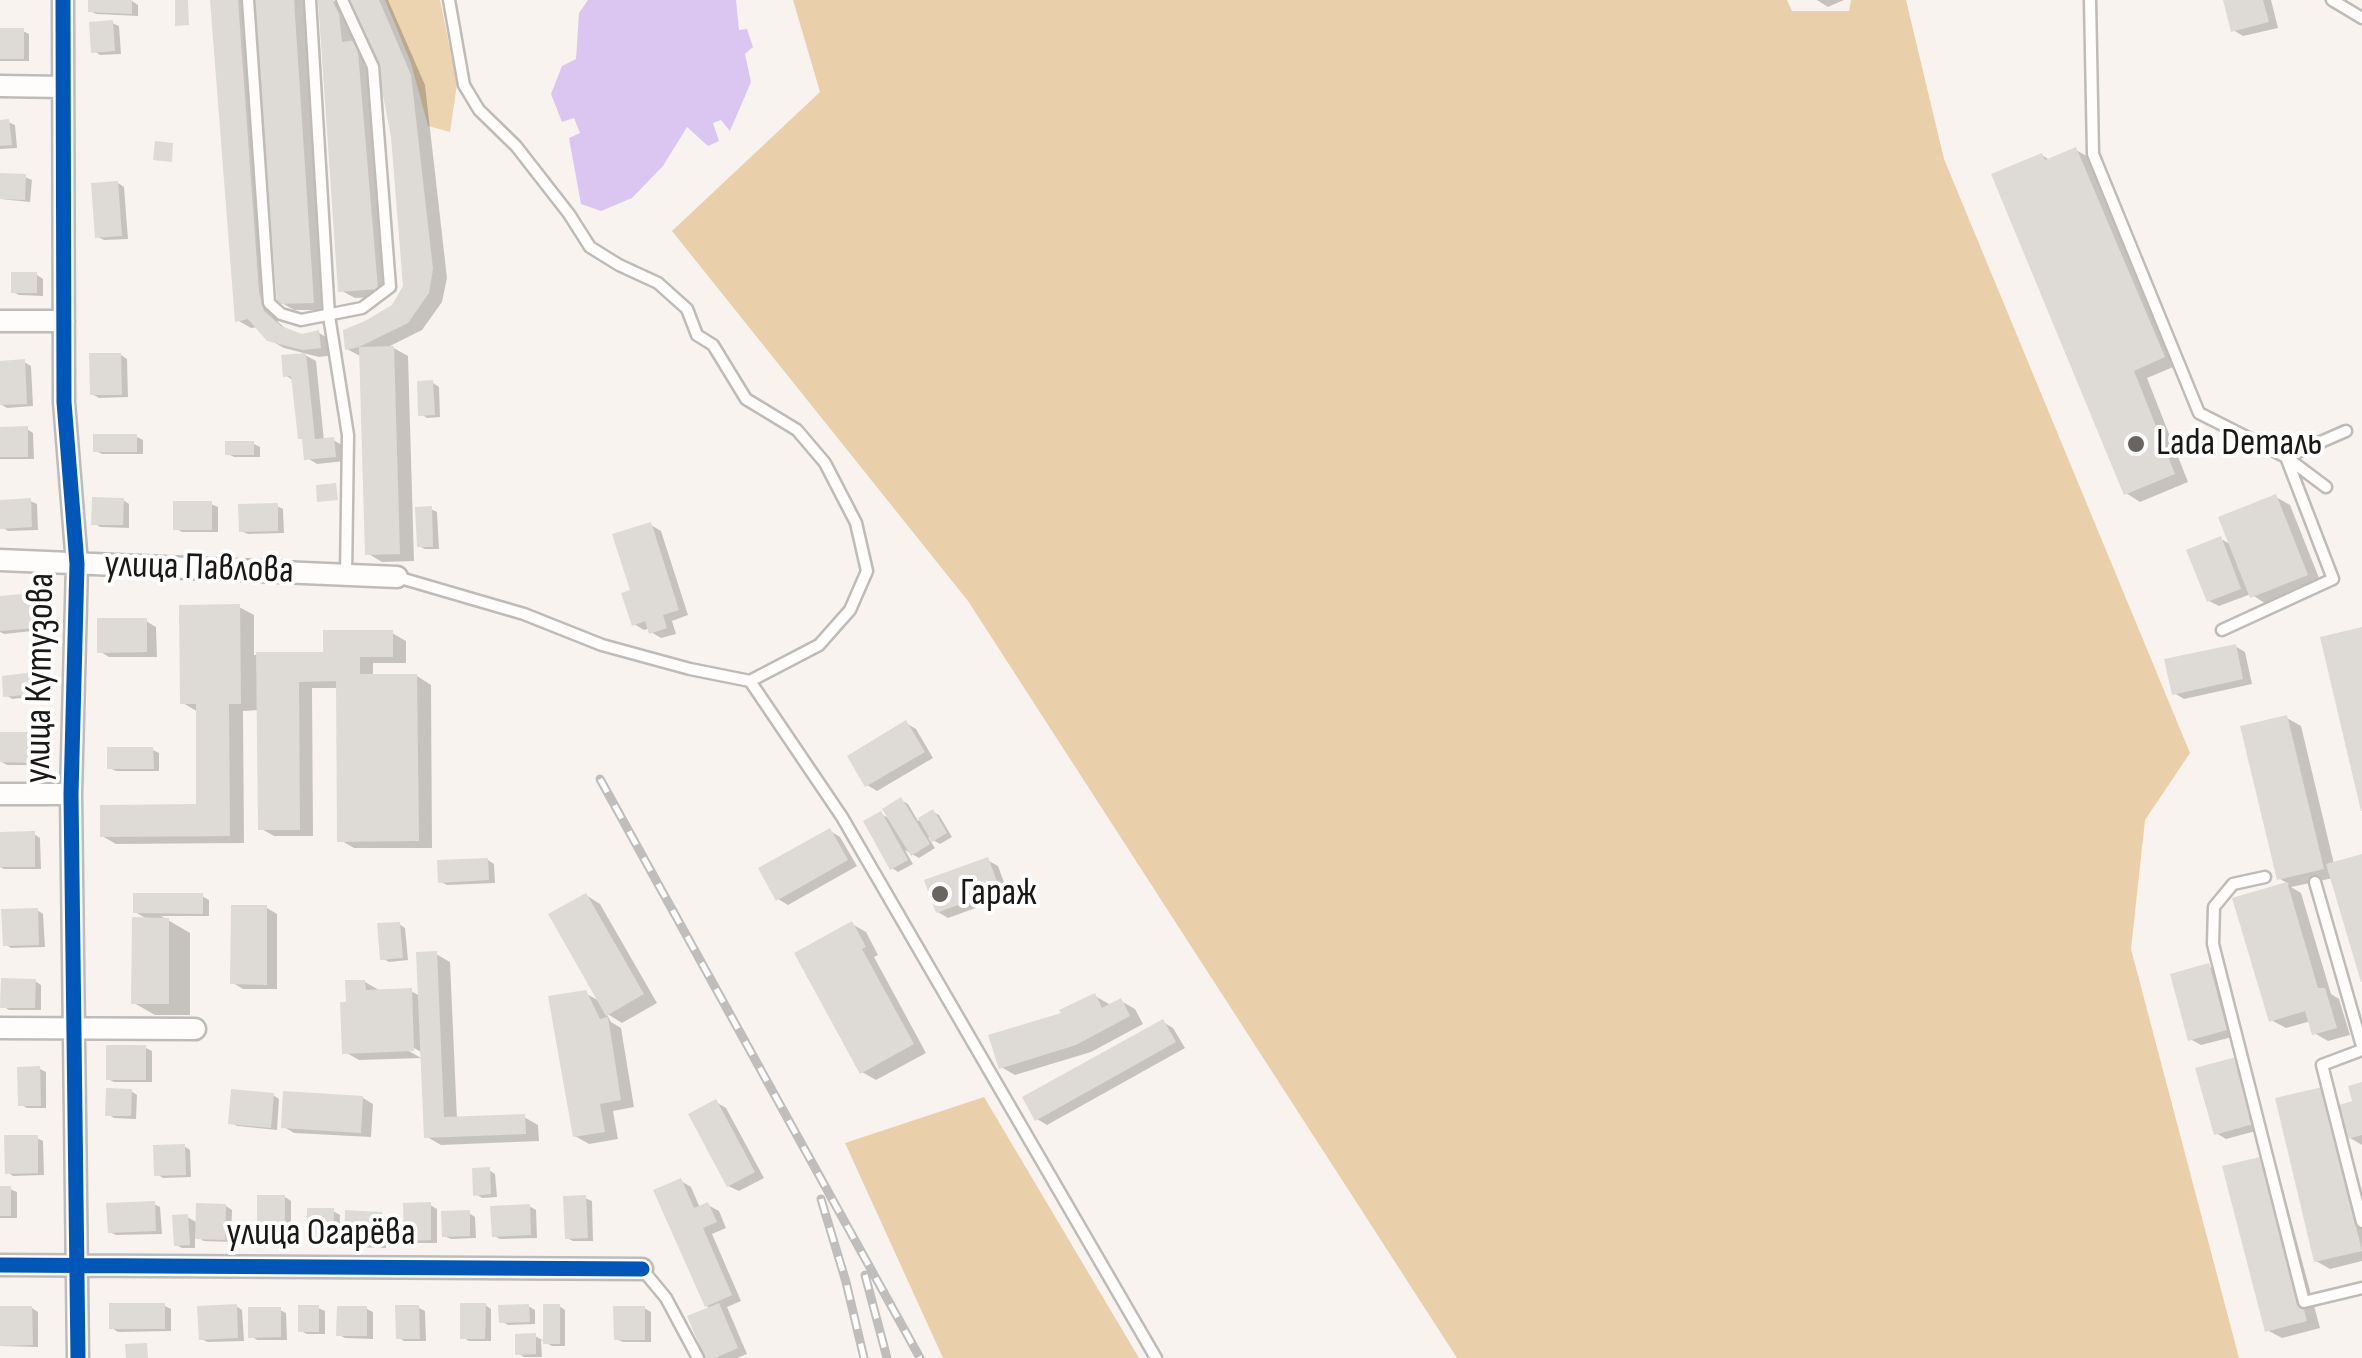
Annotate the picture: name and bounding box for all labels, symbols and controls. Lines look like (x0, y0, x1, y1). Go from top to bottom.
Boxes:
place label: Lada Dеталь (2156, 421, 2322, 467)
marker: Lada Dеталь (2125, 433, 2147, 455)
street label: улица Павлова (104, 543, 294, 595)
street label: улица Кутузова (16, 573, 66, 783)
place label: Гараж (960, 871, 1037, 917)
marker: Гараж (929, 883, 951, 905)
street label: улица Огарёва (226, 1211, 416, 1257)

